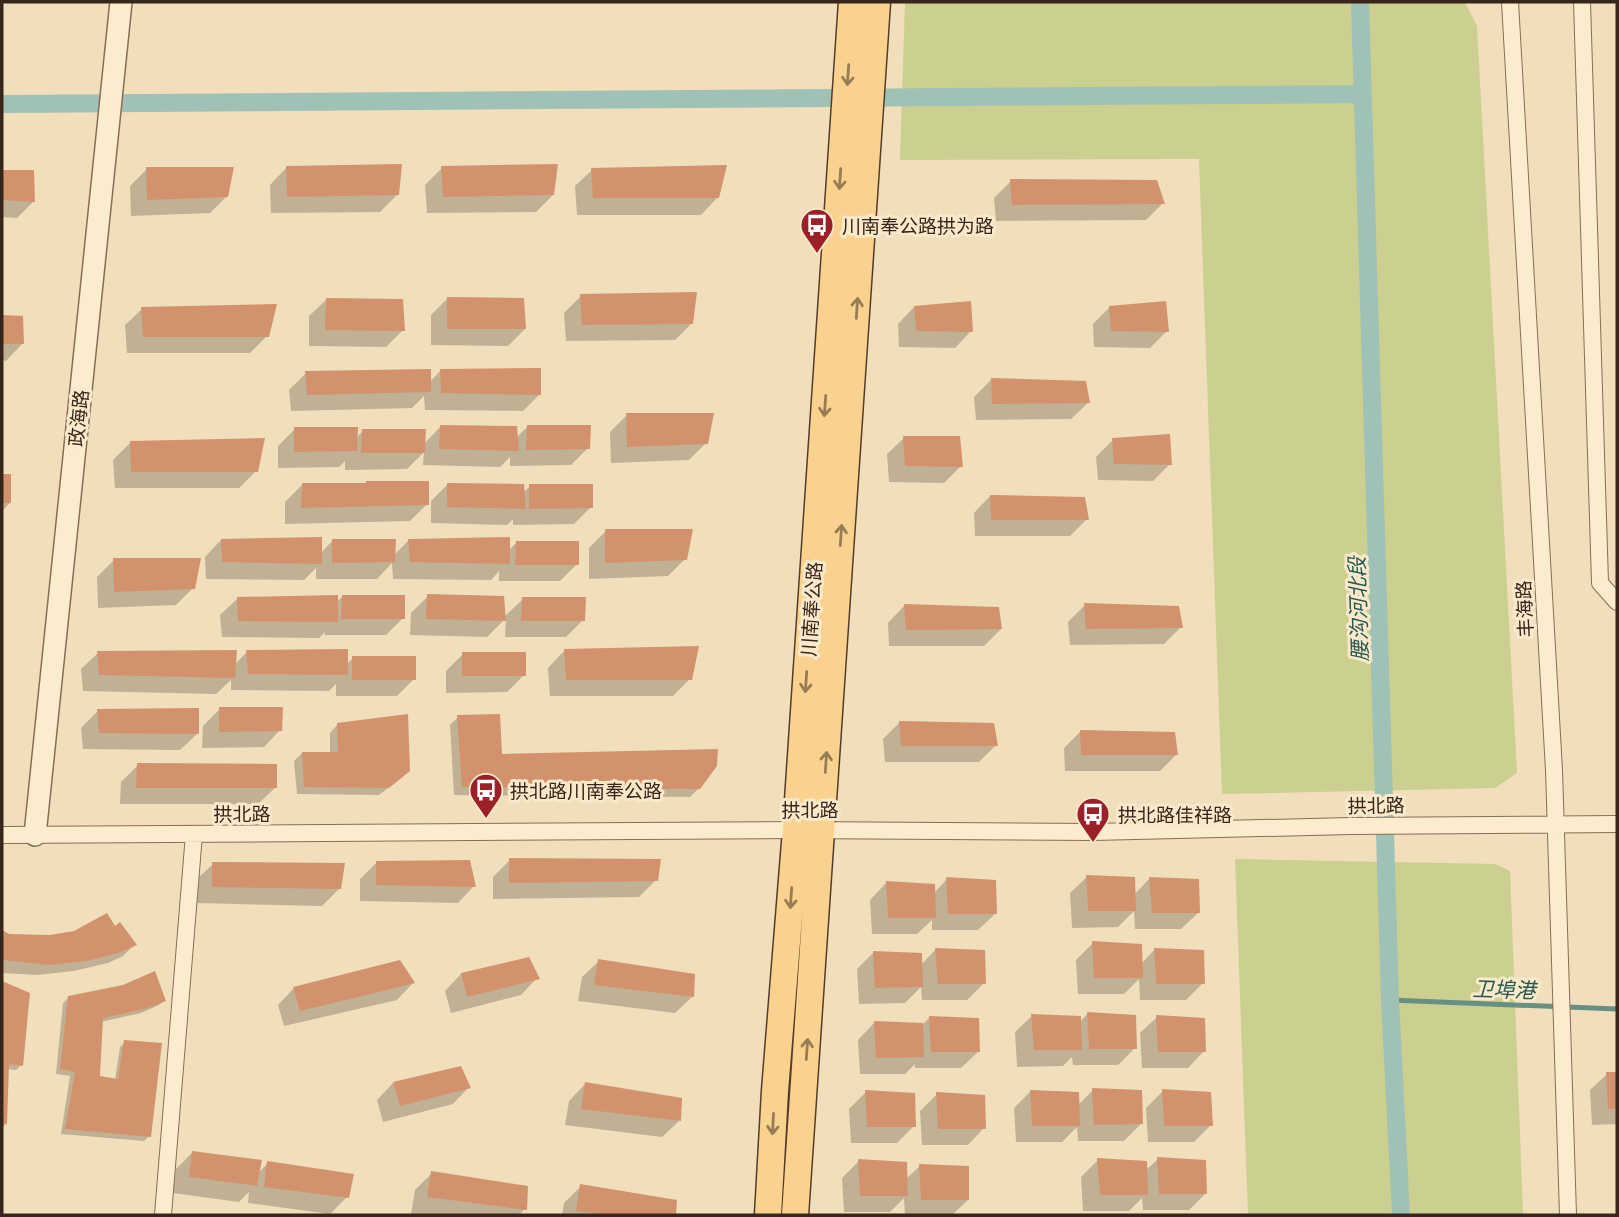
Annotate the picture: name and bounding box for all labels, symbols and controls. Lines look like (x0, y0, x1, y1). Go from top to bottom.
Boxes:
one-way arrow (841, 63, 854, 86)
one-way arrow (834, 167, 847, 190)
bus stop icon: 川南奉公路拱为路 (798, 206, 836, 255)
place label: 川南奉公路拱为路 (842, 213, 994, 238)
one-way arrow (851, 297, 864, 319)
street label: 政海路 (63, 388, 93, 448)
one-way arrow (818, 394, 831, 417)
one-way arrow (835, 523, 848, 546)
water label: 腰沟河北段 (1342, 554, 1374, 662)
street label: 川南奉公路 (795, 561, 827, 657)
street label: 丰海路 (1510, 580, 1538, 638)
one-way arrow (799, 670, 812, 693)
one-way arrow (820, 751, 833, 773)
bus stop icon: 拱北路川南奉公路 (467, 771, 505, 820)
place label: 拱北路川南奉公路 (510, 778, 662, 803)
street label: 拱北路 (1347, 792, 1405, 818)
bus stop icon: 拱北路佳祥路 (1074, 795, 1112, 844)
street label: 拱北路 (781, 797, 839, 822)
street label: 拱北路 (213, 801, 271, 826)
place label: 拱北路佳祥路 (1118, 802, 1232, 827)
one-way arrow (785, 886, 798, 909)
water label: 卫埠港 (1472, 974, 1539, 1004)
one-way arrow (800, 1038, 813, 1061)
one-way arrow (766, 1113, 779, 1135)

